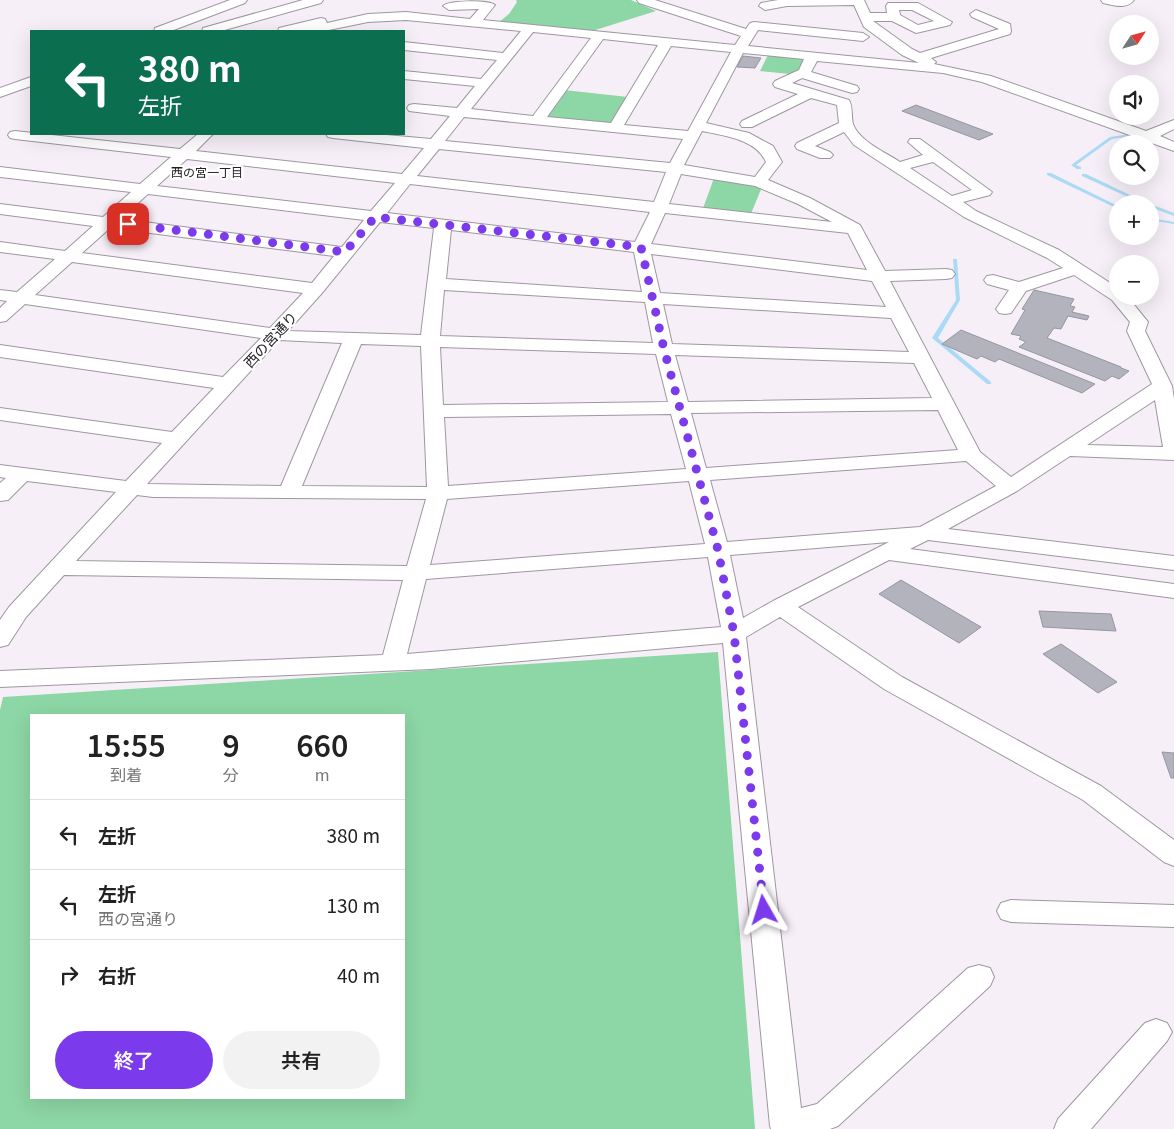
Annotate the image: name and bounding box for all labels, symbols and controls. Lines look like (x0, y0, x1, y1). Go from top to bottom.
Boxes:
north arrow (1109, 15, 1159, 65)
map controls (1109, 15, 1159, 305)
text: 380 m (138, 41, 242, 92)
icon: left (55, 50, 120, 115)
button: sound (1109, 75, 1159, 125)
text: 左折 (138, 88, 182, 120)
button: search (1109, 135, 1159, 185)
district label: 西の宮一丁目 (171, 163, 243, 180)
button: + (1109, 195, 1159, 245)
pin (107, 203, 149, 245)
icon: arrive (114, 210, 142, 238)
button: − (1109, 255, 1159, 305)
street label: 西の宮通り (239, 307, 301, 371)
text: 15:55 (87, 722, 166, 766)
text: 9 (222, 722, 240, 766)
text: 660 (296, 722, 348, 766)
text: 到着 (110, 762, 142, 786)
text: 分 (223, 762, 239, 786)
text: m (315, 762, 330, 786)
icon: left (55, 821, 83, 849)
text: 左折 (98, 821, 136, 848)
text: 380 m (327, 821, 380, 848)
text: 左折 (98, 879, 136, 906)
position arrow (737, 883, 789, 935)
icon: left (55, 891, 83, 919)
text: 130 m (327, 891, 380, 918)
text: 西の宮通り (98, 906, 178, 930)
icon: right (55, 961, 83, 989)
text: 右折 (98, 961, 136, 988)
text: 40 m (337, 961, 380, 988)
button: 終了 (55, 1031, 213, 1089)
button: 共有 (223, 1031, 380, 1089)

